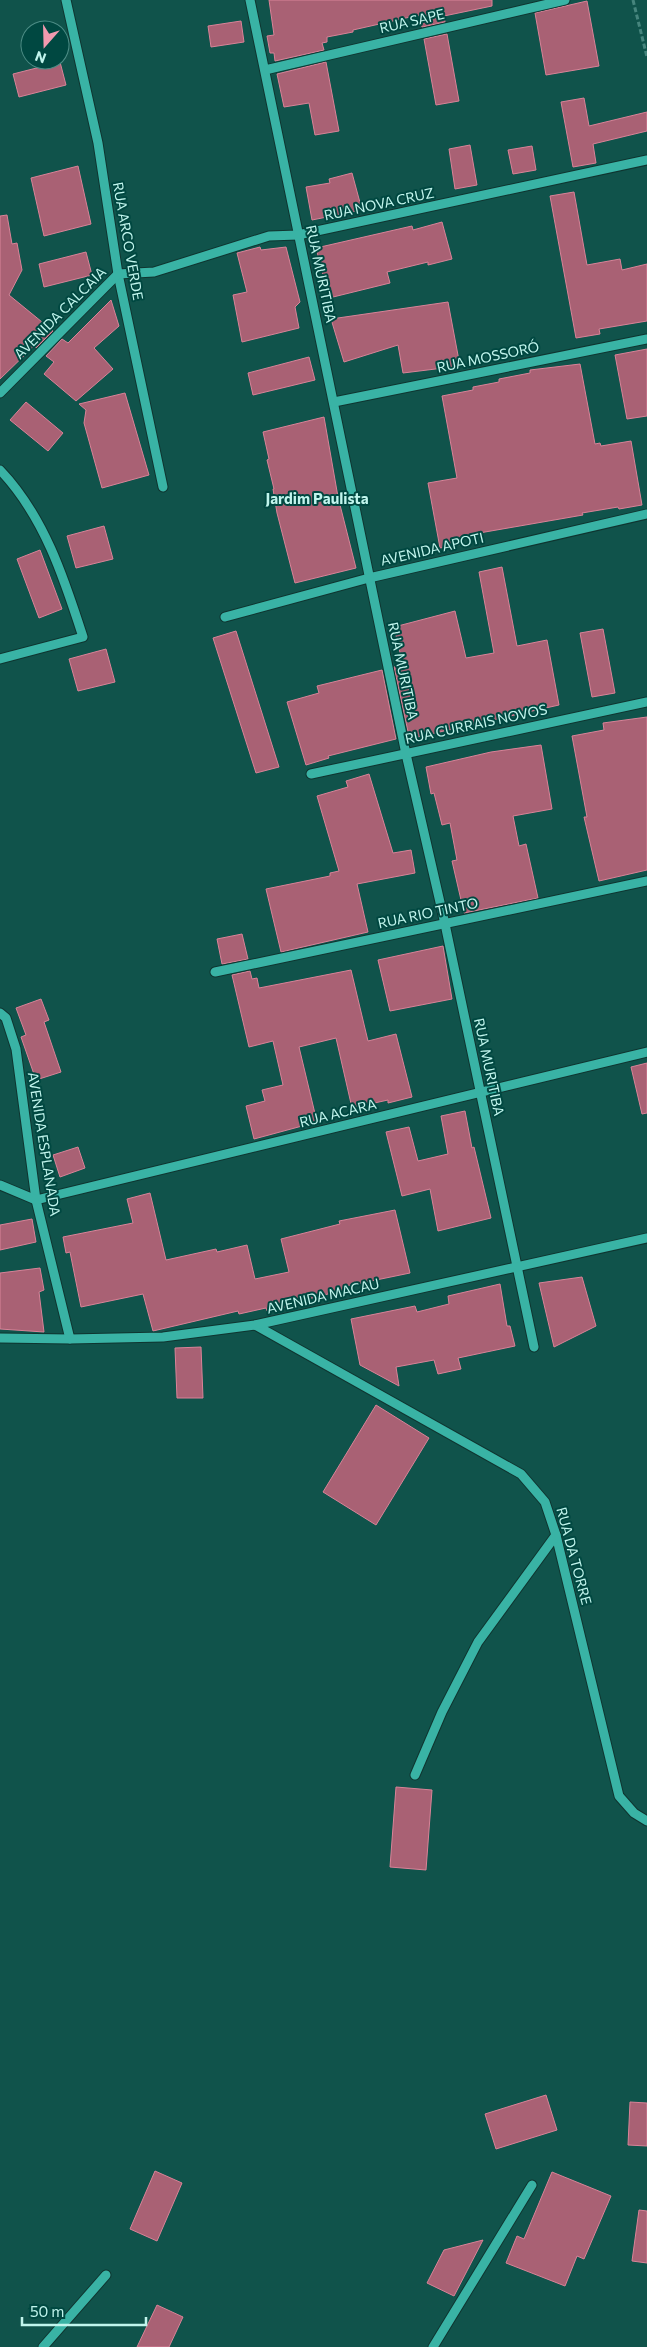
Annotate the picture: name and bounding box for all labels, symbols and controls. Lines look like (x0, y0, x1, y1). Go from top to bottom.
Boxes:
street label: RUA SAPE (378, 5, 446, 36)
north arrow (20, 20, 70, 70)
text: N (33, 48, 48, 67)
street label: RUA ARCO VERDE (110, 180, 147, 301)
street label: RUA NOVA CRUZ (322, 184, 436, 223)
street label: RUA MURITIBA (303, 223, 340, 325)
street label: AVENIDA CALCAIA (10, 263, 109, 362)
street label: RUA MOSSORÓ (435, 337, 541, 376)
district label: Jardim Paulista (265, 489, 369, 507)
street label: AVENIDA APOTI (379, 528, 485, 569)
street label: RUA MURITIBA (385, 620, 422, 722)
street label: RUA CURRAIS NOVOS (403, 700, 549, 747)
street label: RUA RIO TINTO (376, 894, 480, 931)
street label: RUA MURITIBA (471, 1016, 508, 1118)
street label: AVENIDA ESPLANADA (25, 1070, 64, 1218)
street label: RUA ACARA (298, 1095, 378, 1130)
street label: AVENIDA MACAU (265, 1274, 381, 1317)
street label: RUA DA TORRE (553, 1505, 596, 1607)
scale bar (22, 2294, 146, 2326)
text: 50 m (30, 2302, 64, 2320)

